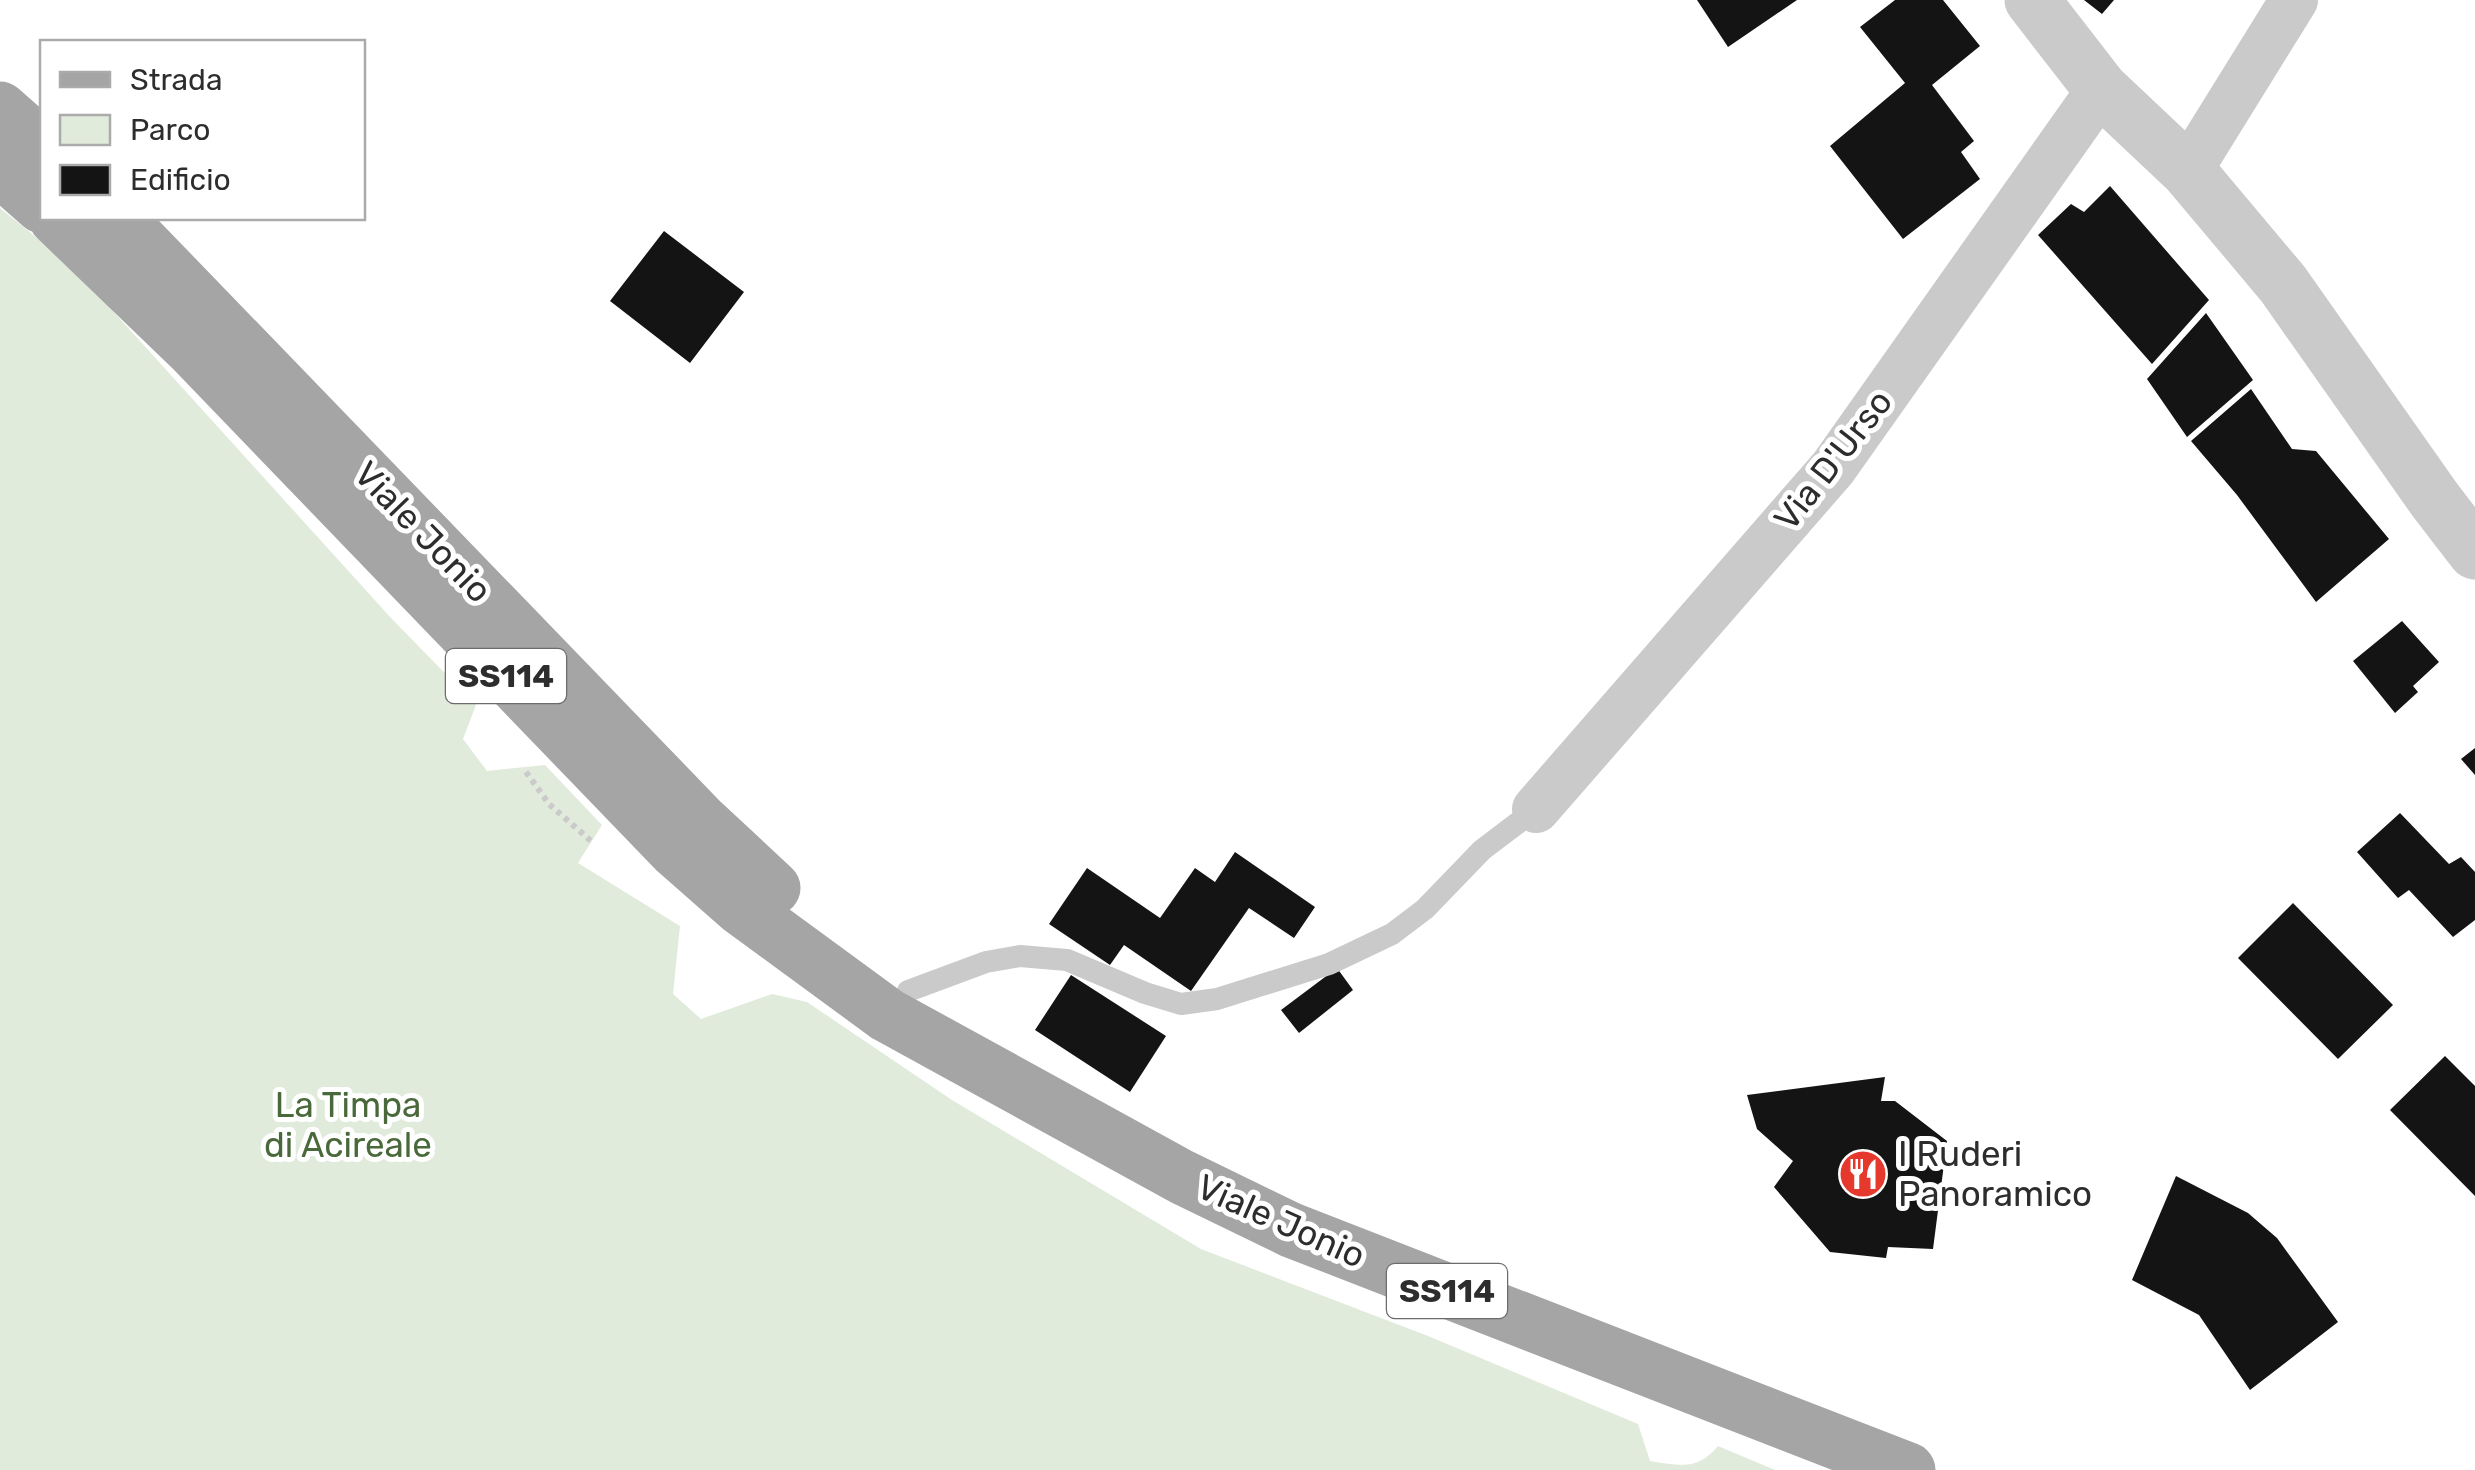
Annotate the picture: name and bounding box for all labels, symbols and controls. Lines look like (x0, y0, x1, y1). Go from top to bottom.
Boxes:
legend (40, 40, 365, 220)
text: Strada (130, 62, 223, 98)
text: Parco (130, 112, 210, 148)
text: Edificio (130, 162, 231, 198)
street label: Via D'Urso (1765, 381, 1901, 539)
street label: Viale Jonio (346, 453, 500, 611)
road number: SS114 (446, 649, 566, 703)
park label: La Timpa di Acireale (264, 1084, 432, 1166)
place label: I Ruderi Panoramico (1898, 1133, 2092, 1215)
restaurant icon: I Ruderi Panoramico (1837, 1148, 1889, 1200)
street label: Viale Jonio (1191, 1165, 1371, 1277)
road number: SS114 (1387, 1264, 1507, 1318)

